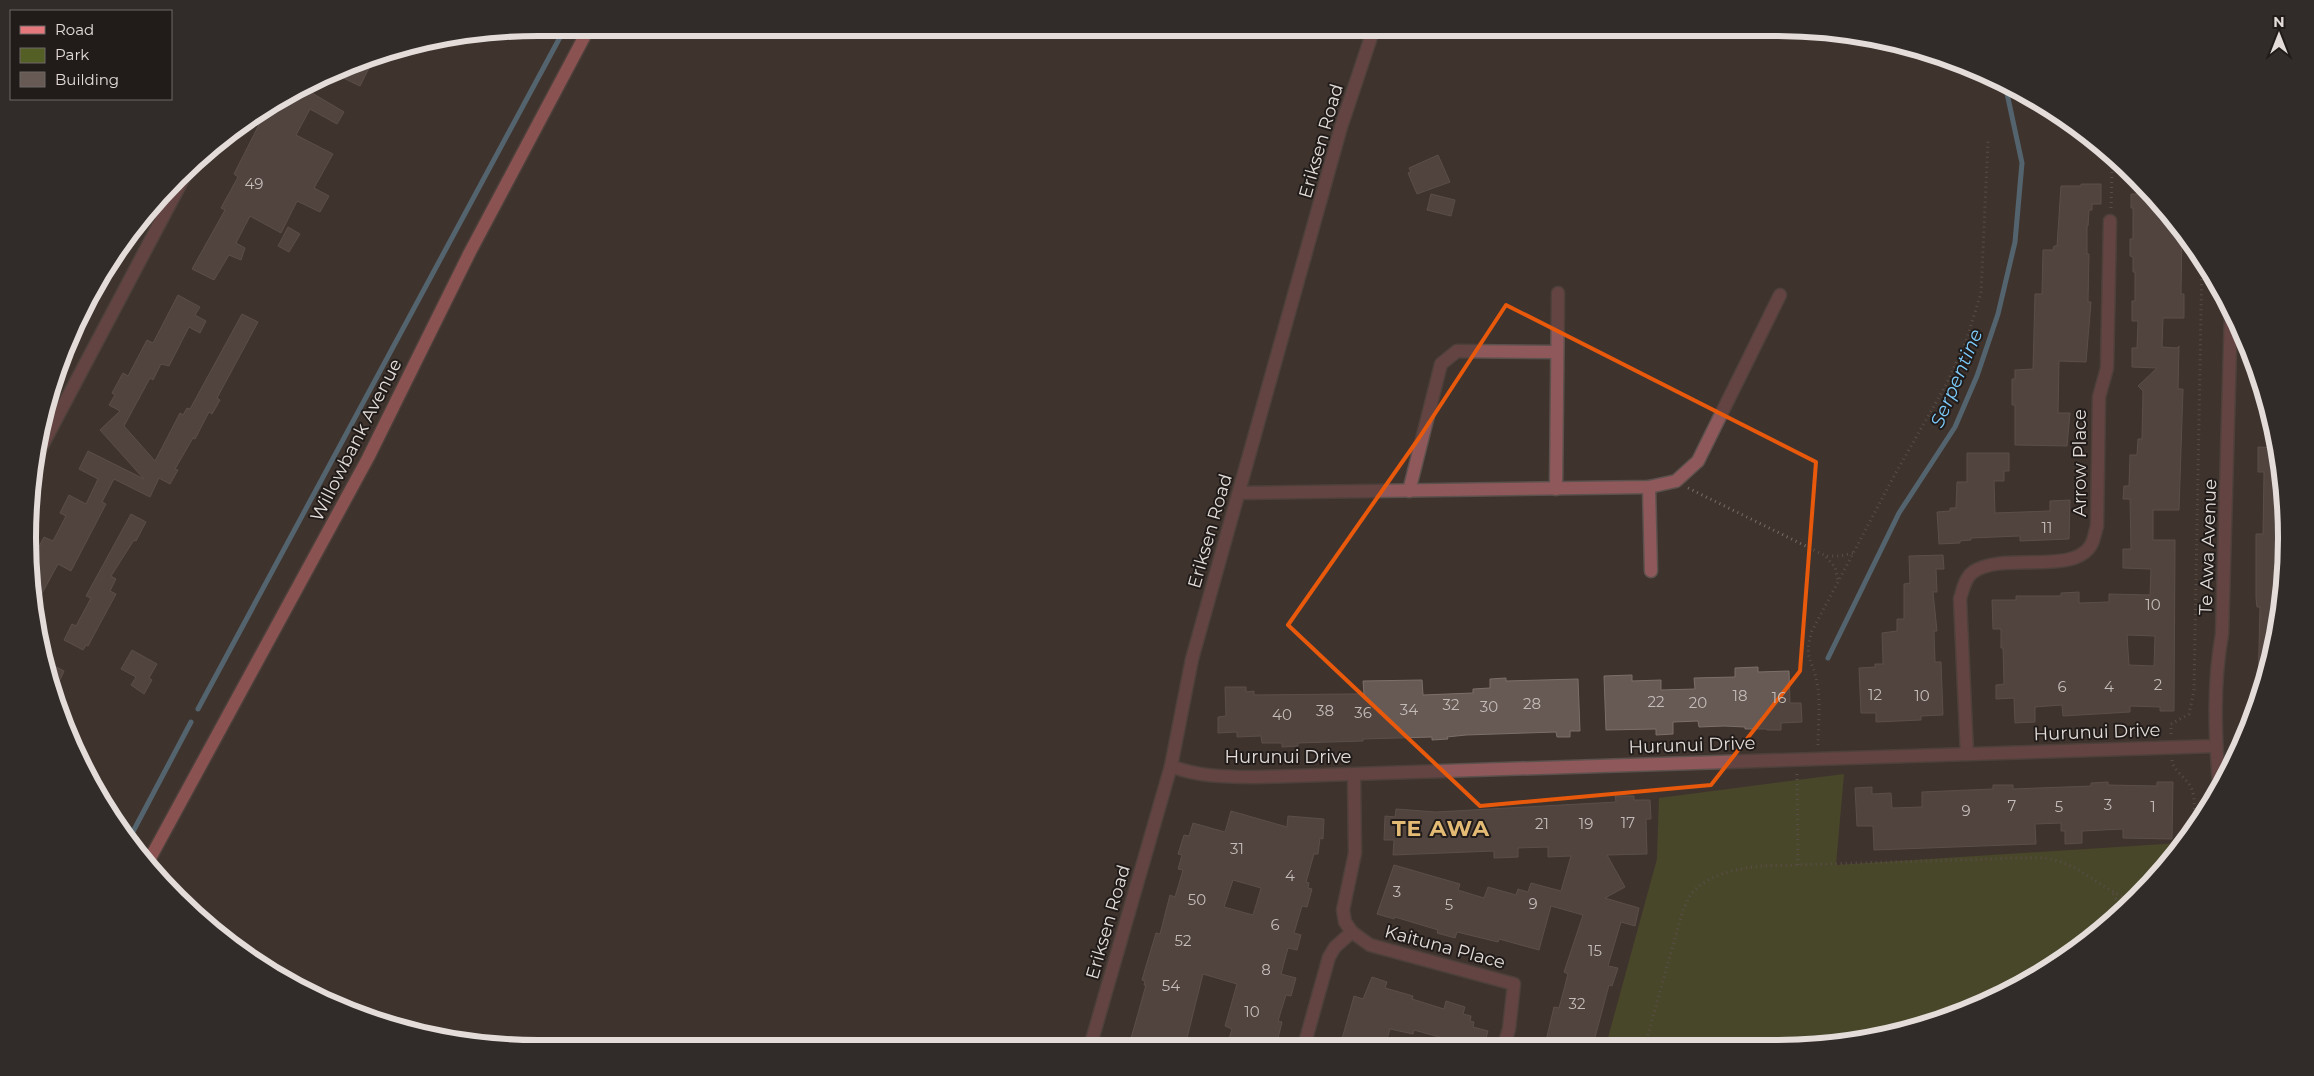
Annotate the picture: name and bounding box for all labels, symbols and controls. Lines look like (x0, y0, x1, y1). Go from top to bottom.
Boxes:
legend (10, 10, 172, 100)
north arrow (2254, 10, 2304, 60)
text: N (2273, 13, 2285, 31)
text: Road (55, 20, 94, 39)
text: Park (55, 45, 89, 64)
text: Building (55, 70, 119, 89)
street label: Eriksen Road (1294, 81, 1348, 201)
house number: 49 (245, 174, 263, 193)
water label: Serpentine (1925, 325, 1988, 431)
street label: Willowbank Avenue (305, 355, 407, 525)
street label: Arrow Place (2069, 409, 2091, 517)
street label: Eriksen Road (1183, 471, 1237, 591)
street label: Te Awa Avenue (2195, 478, 2221, 615)
house number: 11 (2042, 518, 2052, 537)
house number: 10 (2145, 595, 2161, 614)
house number: 2 (2154, 675, 2162, 694)
house number: 6 (2057, 677, 2067, 696)
house number: 4 (2104, 677, 2114, 696)
house number: 12 (1868, 685, 1882, 704)
house number: 18 (1733, 686, 1748, 705)
house number: 10 (1914, 686, 1930, 705)
house number: 16 (1772, 688, 1786, 707)
house number: 22 (1647, 692, 1665, 711)
house number: 20 (1689, 693, 1707, 712)
house number: 28 (1523, 694, 1541, 713)
house number: 32 (1443, 695, 1459, 714)
house number: 30 (1480, 697, 1498, 716)
house number: 34 (1400, 700, 1418, 719)
house number: 38 (1316, 701, 1334, 720)
house number: 36 (1354, 703, 1372, 722)
house number: 40 (1272, 705, 1292, 724)
street label: Hurunui Drive (2033, 719, 2161, 745)
street label: Hurunui Drive (1628, 732, 1756, 758)
street label: Hurunui Drive (1224, 746, 1352, 768)
house number: 3 (2104, 795, 2112, 814)
house number: 7 (2008, 796, 2017, 815)
house number: 5 (2055, 797, 2063, 816)
house number: 1 (2150, 797, 2156, 816)
house number: 9 (1961, 801, 1971, 820)
house number: 17 (1621, 813, 1635, 832)
house number: 21 (1535, 814, 1549, 833)
house number: 19 (1579, 814, 1593, 833)
district label: TE AWA (1392, 815, 1490, 842)
house number: 31 (1230, 839, 1244, 858)
street label: Eriksen Road (1081, 862, 1135, 982)
house number: 4 (1285, 866, 1295, 885)
house number: 3 (1393, 882, 1401, 901)
house number: 50 (1188, 890, 1206, 909)
house number: 9 (1528, 894, 1538, 913)
house number: 5 (1445, 895, 1453, 914)
house number: 6 (1270, 915, 1280, 934)
street label: Kaituna Place (1382, 920, 1508, 974)
house number: 52 (1175, 931, 1191, 950)
house number: 15 (1588, 941, 1602, 960)
house number: 8 (1261, 960, 1271, 979)
house number: 54 (1162, 976, 1180, 995)
house number: 32 (1569, 994, 1585, 1013)
house number: 10 (1244, 1002, 1260, 1021)

